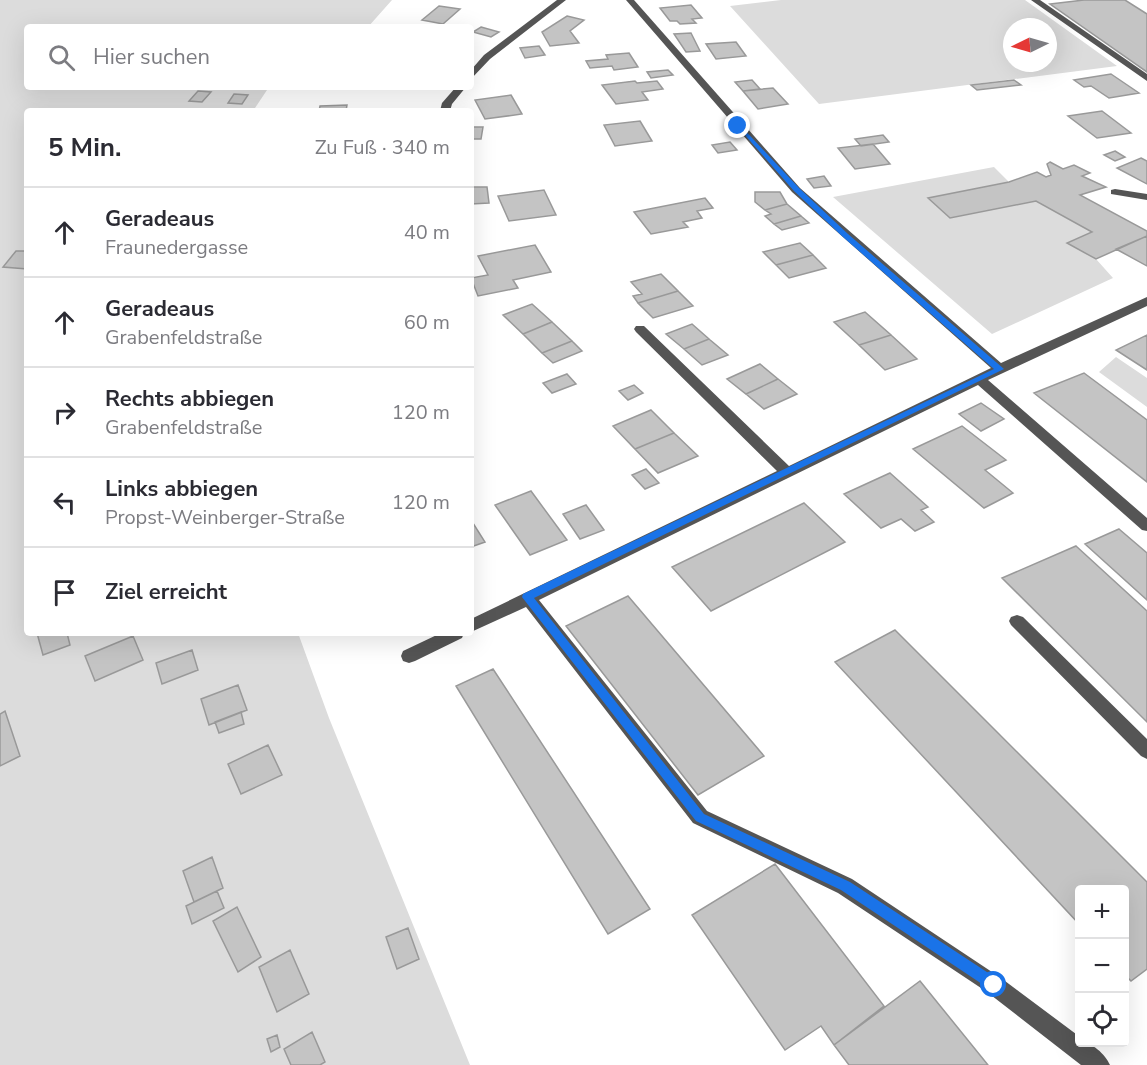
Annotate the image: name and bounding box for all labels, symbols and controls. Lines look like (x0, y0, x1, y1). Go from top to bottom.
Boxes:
north arrow (1003, 18, 1057, 72)
search box (24, 24, 474, 90)
icon: search (45, 41, 78, 74)
text: Hier suchen (93, 42, 210, 72)
route end (724, 112, 750, 138)
text: 5 Min. (48, 130, 121, 165)
text: Zu Fuß · 340 m (315, 134, 450, 161)
text: Geradeaus (105, 204, 214, 234)
icon: ahead (48, 216, 81, 249)
text: 40 m (404, 219, 450, 246)
text: Fraunedergasse (105, 234, 248, 261)
text: Geradeaus (105, 294, 214, 324)
icon: ahead (48, 306, 81, 339)
text: 60 m (404, 309, 450, 336)
text: Grabenfeldstraße (105, 324, 262, 351)
text: Rechts abbiegen (105, 384, 274, 414)
icon: right (48, 396, 81, 429)
text: 120 m (392, 399, 450, 426)
text: Grabenfeldstraße (105, 414, 262, 441)
text: Links abbiegen (105, 474, 258, 504)
icon: left (48, 486, 81, 519)
text: 120 m (392, 489, 450, 516)
text: Propst-Weinberger-Straße (105, 504, 345, 531)
icon: arrive (48, 576, 81, 609)
text: Ziel erreicht (105, 577, 227, 607)
map controls (1075, 885, 1129, 1047)
button: + (1075, 885, 1129, 939)
button: − (1075, 939, 1129, 993)
route start (980, 971, 1006, 997)
button: locate (1075, 993, 1129, 1047)

